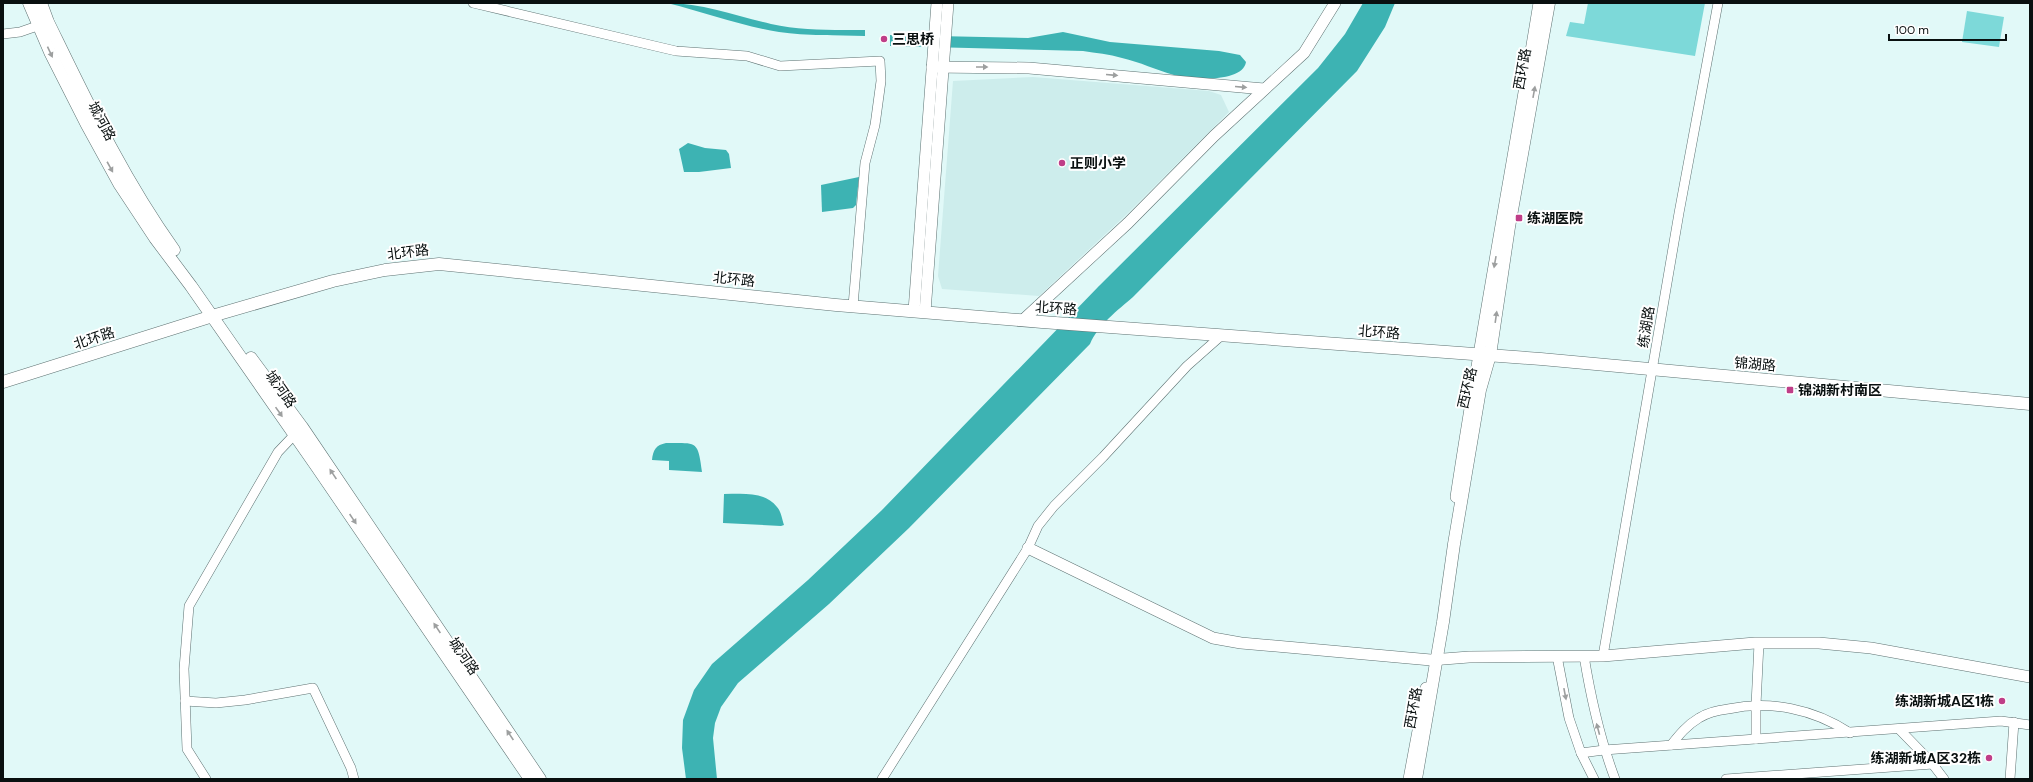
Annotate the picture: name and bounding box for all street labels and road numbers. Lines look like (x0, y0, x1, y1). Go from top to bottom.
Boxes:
street label: 西环路 (1509, 47, 1535, 91)
street label: 城河路 (84, 98, 120, 144)
street label: 北环路 (386, 241, 430, 263)
street label: 北环路 (712, 268, 756, 290)
street label: 北环路 (1034, 298, 1078, 318)
street label: 练湖路 (1634, 305, 1658, 349)
street label: 北环路 (1357, 322, 1401, 342)
street label: 北环路 (71, 323, 117, 353)
street label: 锦湖路 (1733, 353, 1777, 375)
street label: 西环路 (1454, 366, 1480, 410)
street label: 城河路 (262, 367, 300, 411)
street label: 城河路 (445, 634, 483, 678)
street label: 西环路 (1400, 686, 1426, 730)

